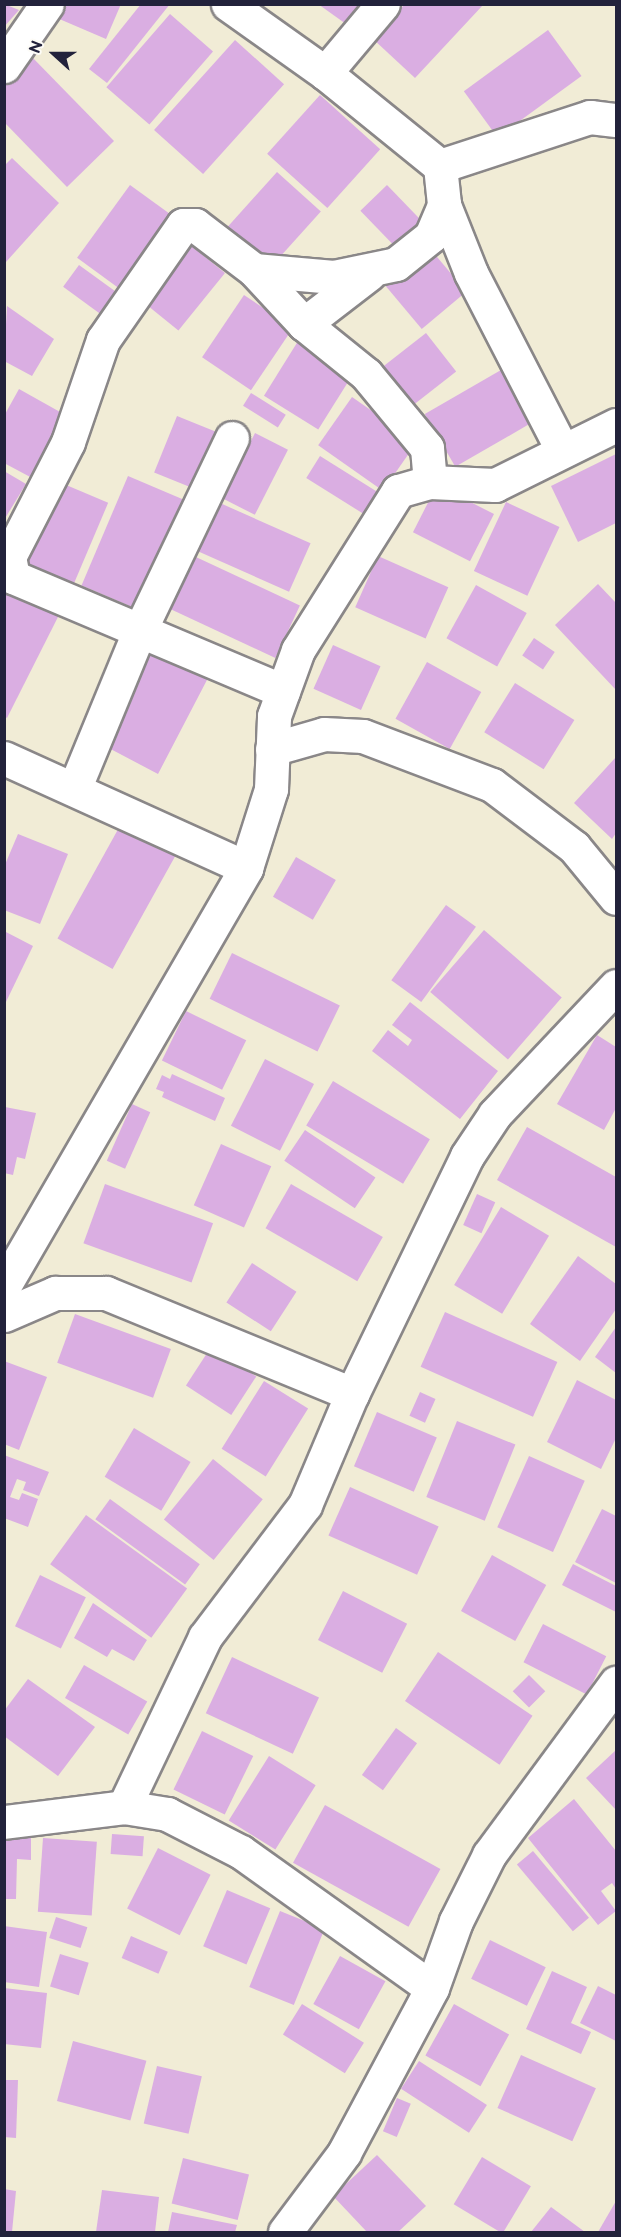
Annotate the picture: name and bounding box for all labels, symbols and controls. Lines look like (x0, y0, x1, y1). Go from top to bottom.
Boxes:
north arrow (24, 24, 84, 84)
text: N (26, 38, 48, 56)

